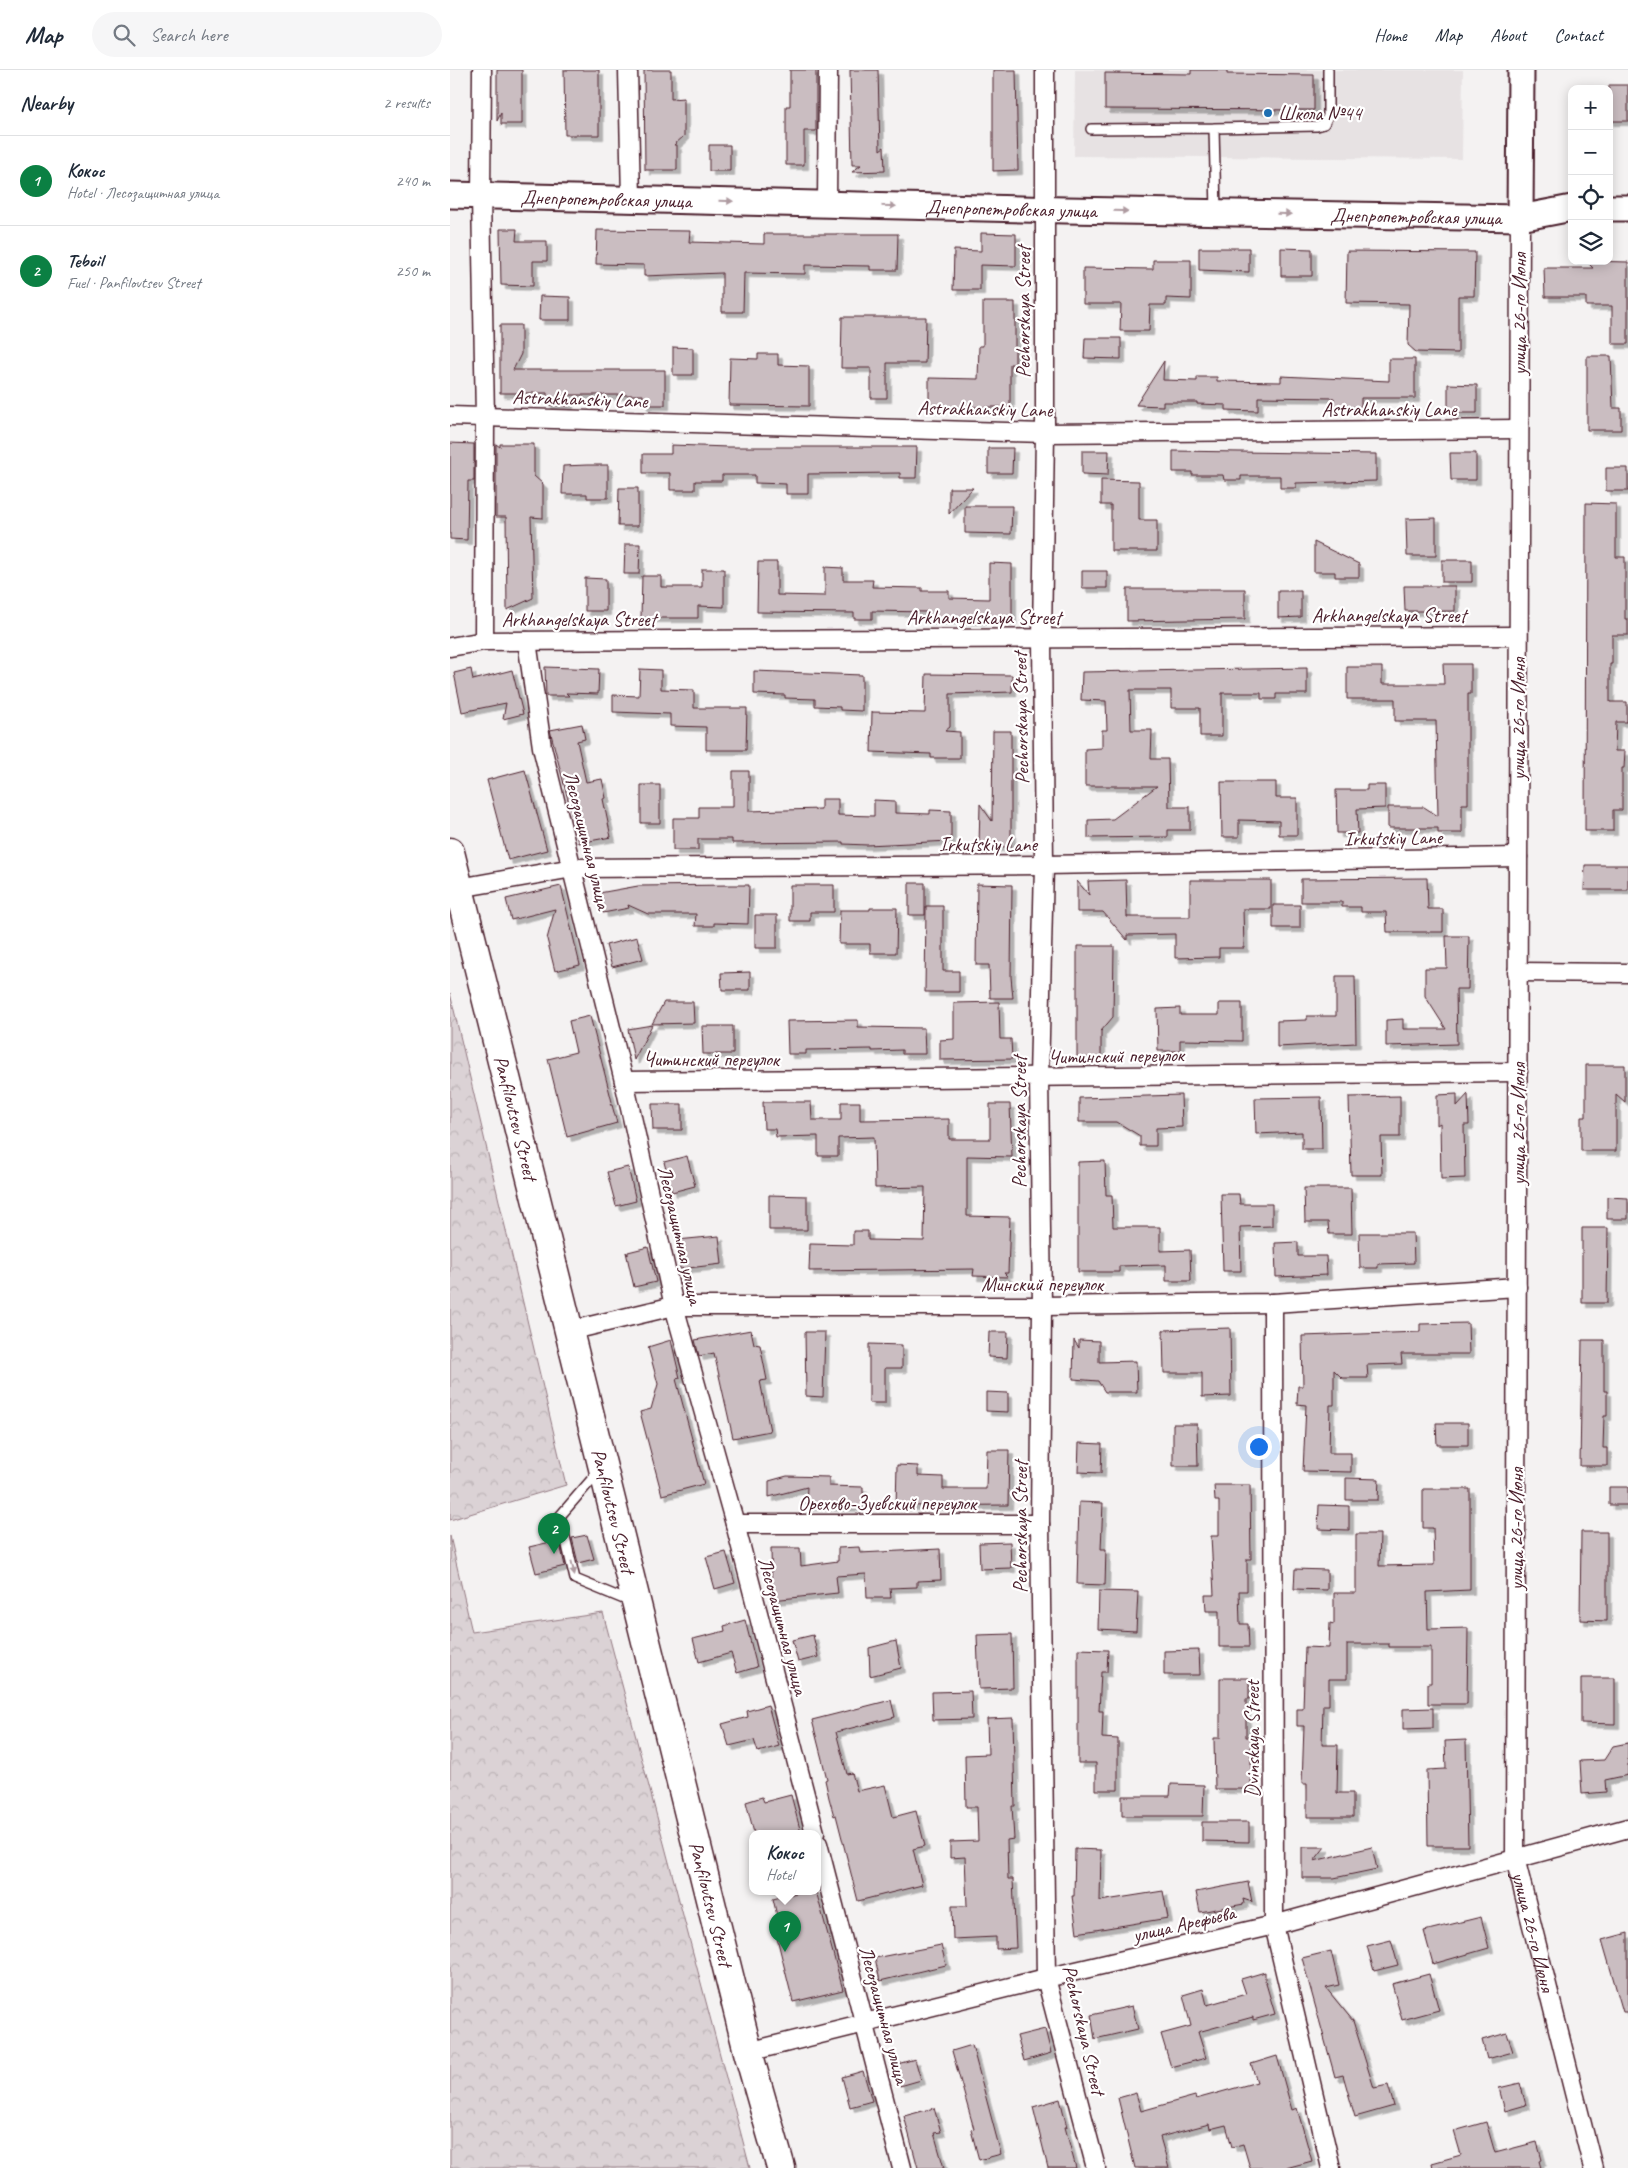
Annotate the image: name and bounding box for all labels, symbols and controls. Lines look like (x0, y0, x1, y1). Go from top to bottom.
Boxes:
search box (92, 12, 442, 57)
text: Map (25, 20, 62, 50)
icon: search (110, 21, 138, 49)
text: Search here (150, 23, 228, 47)
text: Home (1374, 24, 1407, 46)
text: Map (1435, 24, 1462, 46)
text: About (1490, 24, 1526, 46)
text: Contact (1554, 24, 1603, 46)
map controls (1568, 85, 1613, 265)
button: + (1568, 85, 1613, 130)
text: Nearby (20, 90, 73, 116)
text: 2 results (383, 93, 430, 113)
place label: Школа №44 (1278, 101, 1363, 126)
marker: Школа №44 (1262, 107, 1274, 119)
button: − (1568, 130, 1613, 175)
text: Кокос (67, 159, 105, 183)
text: 1 (32, 171, 40, 191)
text: 240 m (396, 171, 430, 191)
button: locate (1568, 175, 1613, 220)
text: Hotel · Лесозащитная улица (67, 183, 219, 203)
street label: Днепропетровская улица (520, 184, 694, 213)
street label: Днепропетровская улица (925, 194, 1099, 223)
one-way arrow (718, 197, 734, 205)
one-way arrow (881, 202, 897, 210)
street label: Днепропетровская улица (1330, 202, 1503, 230)
one-way arrow (1113, 207, 1129, 215)
one-way arrow (1276, 210, 1292, 218)
button: layers (1568, 220, 1613, 265)
street label: Pechorskaya Street (1011, 243, 1036, 378)
text: Teboil (67, 249, 103, 273)
street label: улица 26-го Июня (1507, 251, 1532, 376)
text: 2 (32, 261, 40, 281)
text: 250 m (396, 261, 430, 281)
text: Fuel · Panfilovtsev Street (67, 273, 201, 293)
street label: Astrakhanskiy Lane (512, 384, 649, 414)
street label: Astrakhanskiy Lane (917, 395, 1054, 423)
street label: Astrakhanskiy Lane (1322, 397, 1458, 422)
street label: Arkhangelskaya Street (1312, 603, 1470, 628)
street label: Arkhangelskaya Street (907, 605, 1065, 630)
street label: Arkhangelskaya Street (502, 607, 660, 632)
street label: Pechorskaya Street (1007, 648, 1035, 784)
street label: улица 26-го Июня (1506, 656, 1531, 781)
street label: Лесозащитная улица (558, 768, 617, 914)
street label: Irkutskiy Lane (1344, 825, 1444, 851)
street label: Irkutskiy Lane (939, 832, 1039, 857)
street label: Читинский переулок (1048, 1042, 1186, 1070)
street label: Читинский переулок (643, 1047, 780, 1072)
street label: Panfilovtsev Street (489, 1053, 544, 1186)
street label: Pechorskaya Street (1007, 1053, 1032, 1188)
street label: улица 26-го Июня (1506, 1061, 1531, 1186)
street label: Лесозащитная улица (652, 1163, 709, 1309)
street label: Минский переулок (981, 1272, 1104, 1297)
your location (1246, 1434, 1272, 1460)
street label: Panfilovtsev Street (586, 1446, 642, 1579)
street label: Pechorskaya Street (1008, 1458, 1033, 1593)
street label: улица 26-го Июня (1504, 1466, 1529, 1591)
street label: Орехово-Зуевский переулок (798, 1491, 978, 1516)
pin: 2 (538, 1513, 570, 1554)
street label: Лесозащитная улица (753, 1554, 814, 1699)
one-way arrow (569, 1561, 577, 1576)
street label: Dvinskaya Street (1240, 1678, 1265, 1797)
popup (749, 1830, 821, 1895)
street label: Panfilovtsev Street (684, 1839, 740, 1972)
text: Кокос (766, 1841, 804, 1865)
text: Hotel (766, 1865, 794, 1885)
street label: улица 26-го Июня (1506, 1868, 1561, 1996)
street label: улица Арефьева (1129, 1900, 1239, 1948)
pin: 1 (769, 1911, 801, 1952)
street label: Лесозащитная улица (854, 1943, 915, 2088)
street label: Pechorskaya Street (1057, 1963, 1112, 2100)

